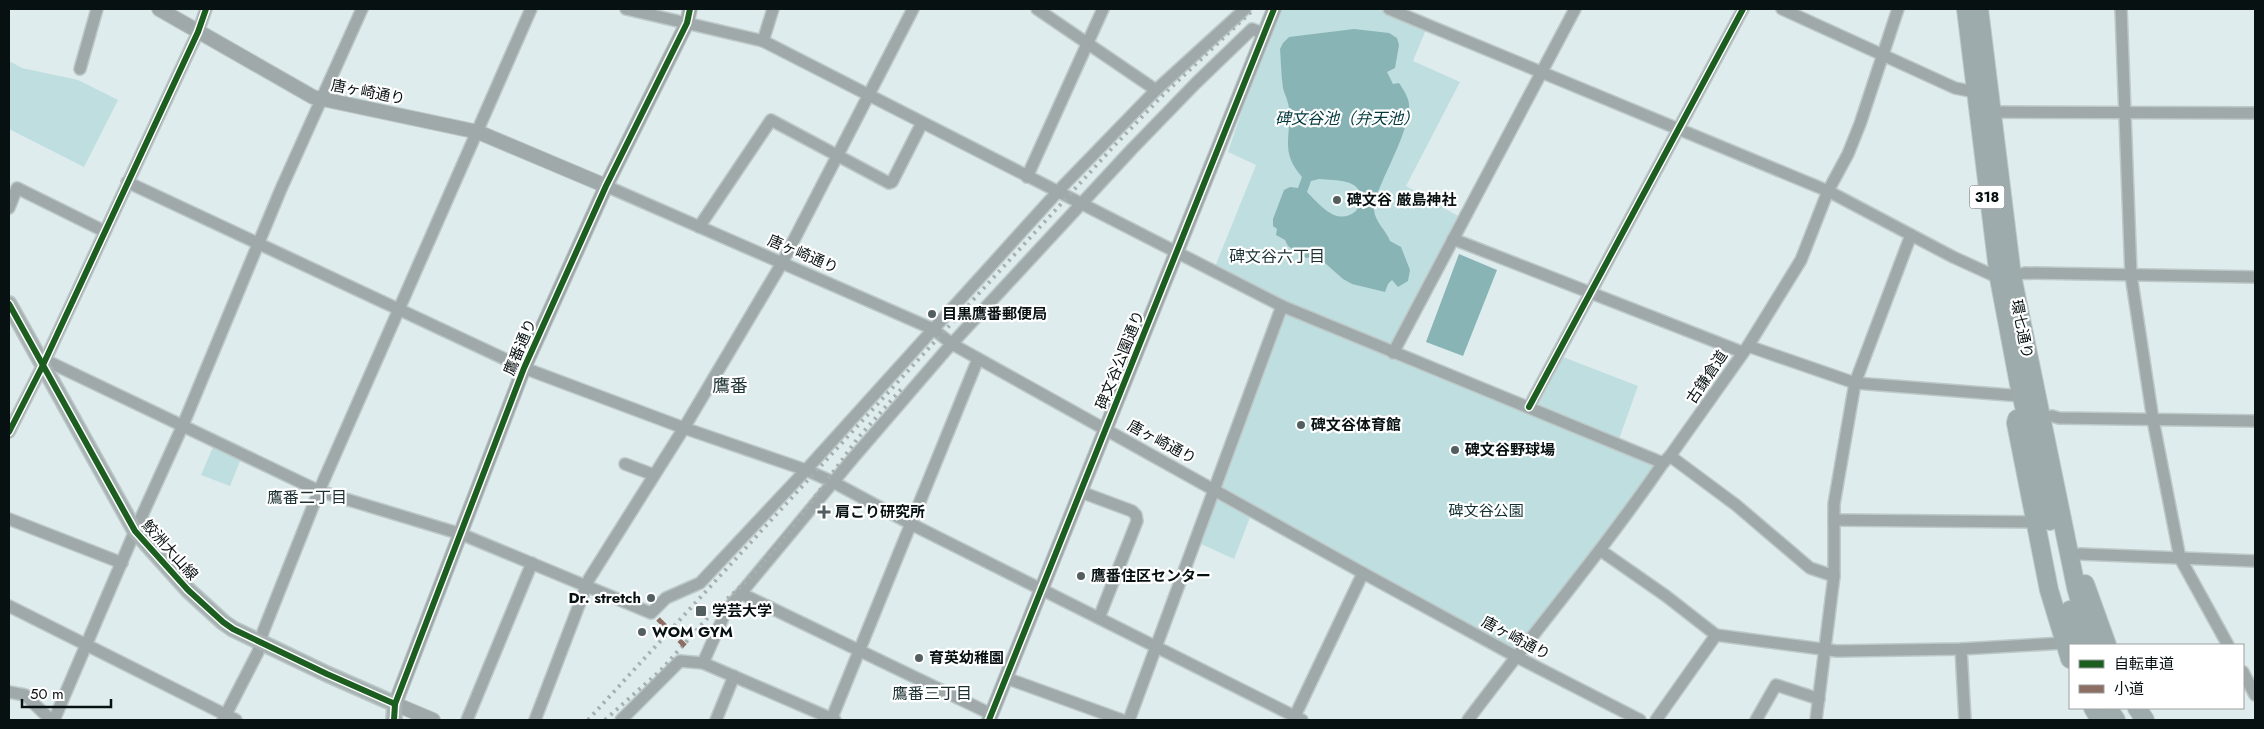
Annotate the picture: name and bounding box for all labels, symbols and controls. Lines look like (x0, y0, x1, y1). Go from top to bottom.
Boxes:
street label: 唐ヶ崎通り (329, 74, 407, 110)
water label: 碑文谷池（弁天池） (1275, 107, 1419, 130)
road number: 318 (1970, 186, 2004, 208)
place label: 碑文谷 厳島神社 (1346, 189, 1457, 211)
marker: 碑文谷 厳島神社 (1331, 194, 1343, 206)
street label: 唐ヶ崎通り (764, 229, 842, 279)
district label: 碑文谷六丁目 (1229, 245, 1325, 268)
street label: 環七通り (2005, 297, 2039, 361)
place label: 目黒鷹番郵便局 (942, 303, 1047, 325)
street label: 碑文谷公園通り (1090, 307, 1150, 413)
marker: 目黒鷹番郵便局 (926, 308, 938, 320)
street label: 鷹番通り (498, 315, 542, 379)
street label: 古鎌倉道 (1681, 346, 1733, 408)
district label: 鷹番 (712, 373, 748, 399)
place label: 碑文谷体育館 (1310, 414, 1401, 436)
street label: 唐ヶ崎通り (1124, 415, 1200, 469)
marker: 碑文谷体育館 (1295, 419, 1307, 431)
place label: 碑文谷野球場 (1464, 439, 1555, 461)
marker: 碑文谷野球場 (1449, 444, 1461, 456)
district label: 鷹番二丁目 (267, 486, 347, 509)
park label: 碑文谷公園 (1448, 500, 1524, 522)
place label: 肩こり研究所 (835, 501, 925, 523)
marker: 肩こり研究所 (817, 505, 831, 519)
street label: 鮫洲大山線 (137, 515, 203, 585)
place label: 鷹番住区センター (1091, 565, 1211, 587)
marker: 鷹番住区センター (1075, 570, 1087, 582)
place label: Dr. stretch (569, 587, 641, 609)
marker: Dr. stretch (645, 592, 657, 604)
place label: 学芸大学 (712, 600, 772, 622)
marker: 学芸大学 (694, 604, 708, 618)
street label: 唐ヶ崎通り (1478, 611, 1554, 665)
place label: WOM GYM (652, 621, 733, 643)
marker: WOM GYM (636, 626, 648, 638)
legend (2069, 644, 2244, 709)
place label: 育英幼稚園 (929, 647, 1004, 669)
marker: 育英幼稚園 (913, 652, 925, 664)
text: 自転車道 (2114, 653, 2174, 675)
scale bar (22, 676, 111, 708)
text: 小道 (2114, 678, 2144, 700)
district label: 鷹番三丁目 (892, 682, 972, 705)
text: 50 m (30, 683, 64, 705)

